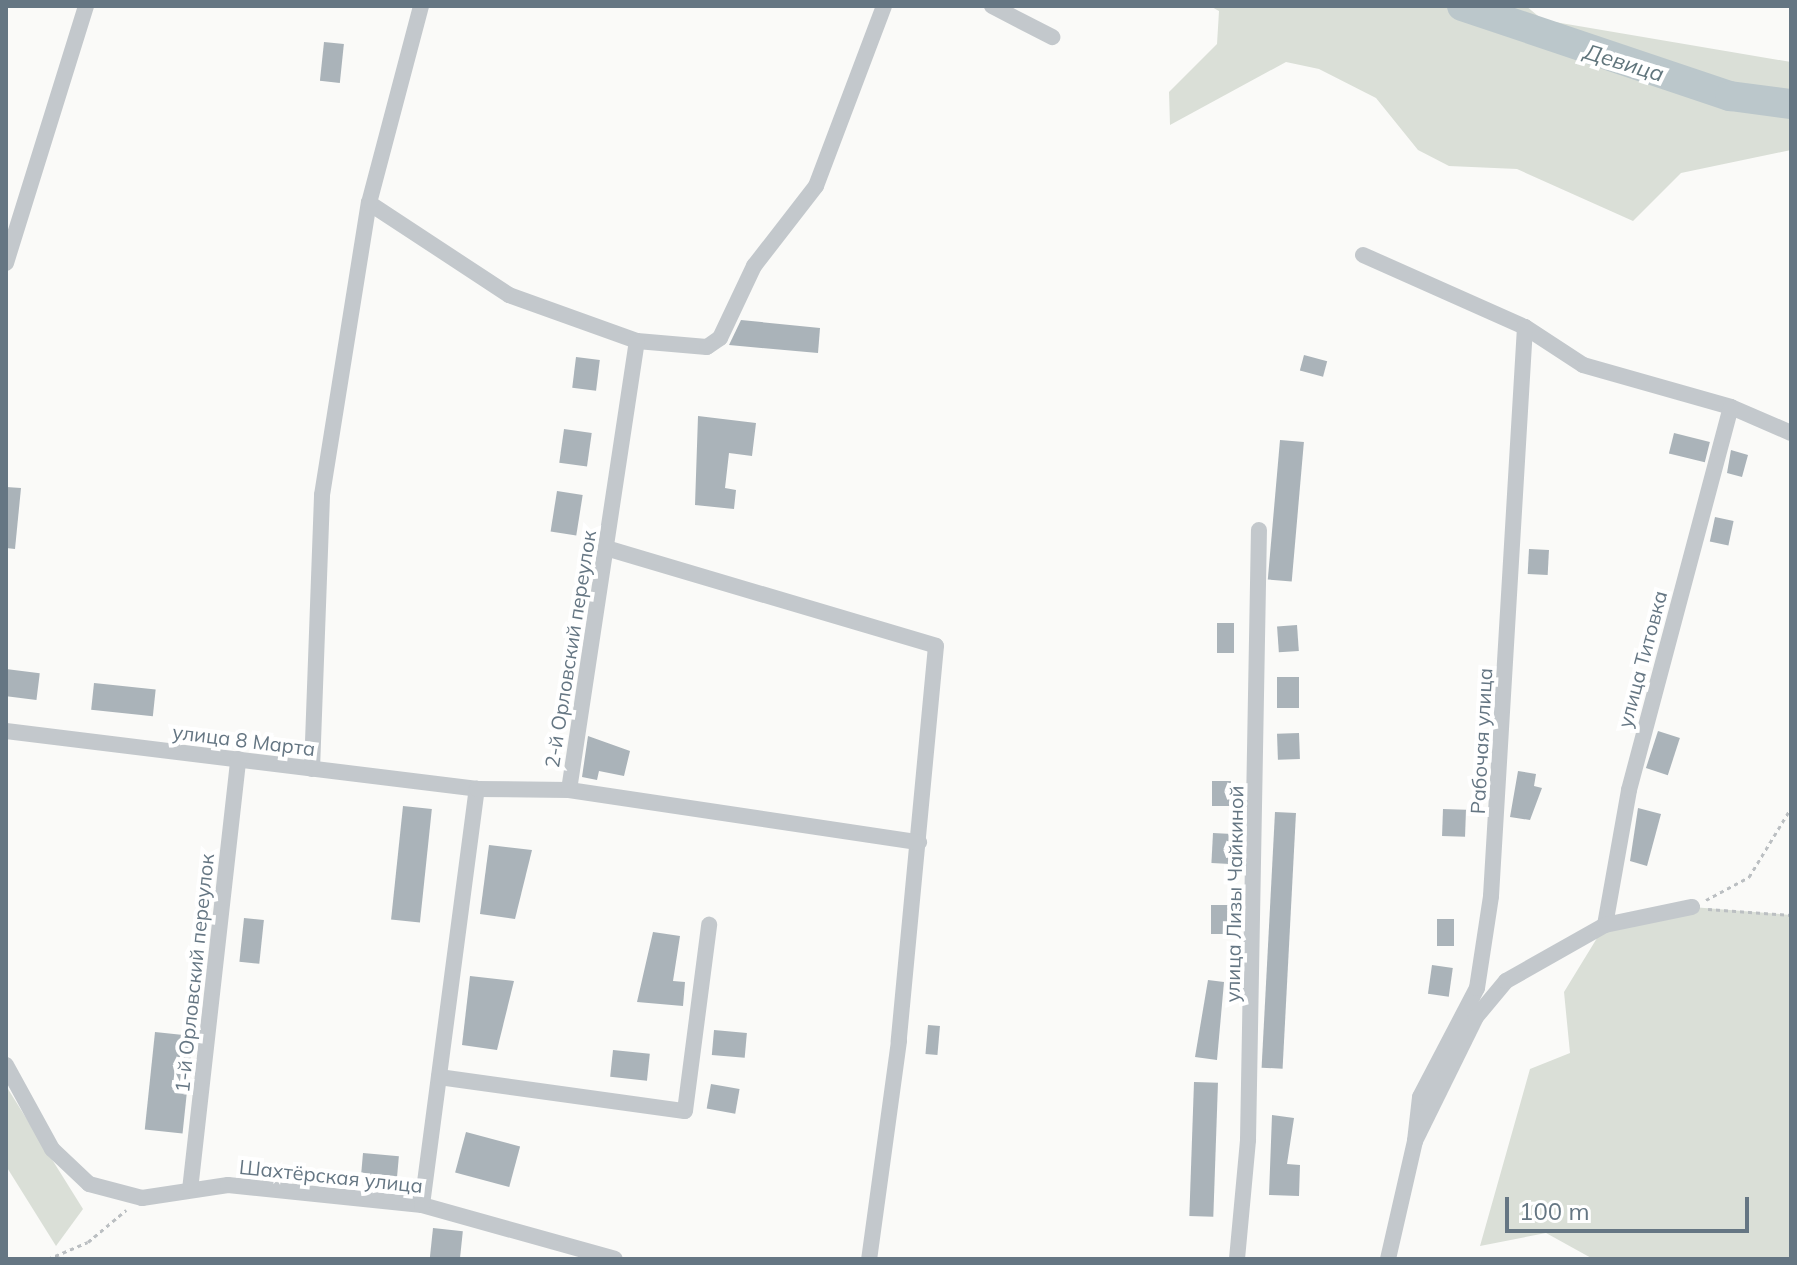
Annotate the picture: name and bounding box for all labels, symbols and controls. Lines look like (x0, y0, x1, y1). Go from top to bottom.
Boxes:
water label: Девица (1581, 38, 1667, 88)
street label: 2-й Орловский переулок (539, 529, 601, 769)
street label: улица Титовка (1612, 588, 1672, 730)
street label: Рабочая улица (1465, 667, 1497, 815)
street label: улица 8 Марта (171, 719, 317, 761)
street label: улица Лизы Чайкиной (1220, 785, 1248, 1003)
street label: 1-й Орловский переулок (170, 852, 218, 1094)
street label: Шахтёрская улица (238, 1154, 424, 1198)
scale bar (1509, 1181, 1753, 1231)
text: 100 m (1519, 1196, 1590, 1226)

